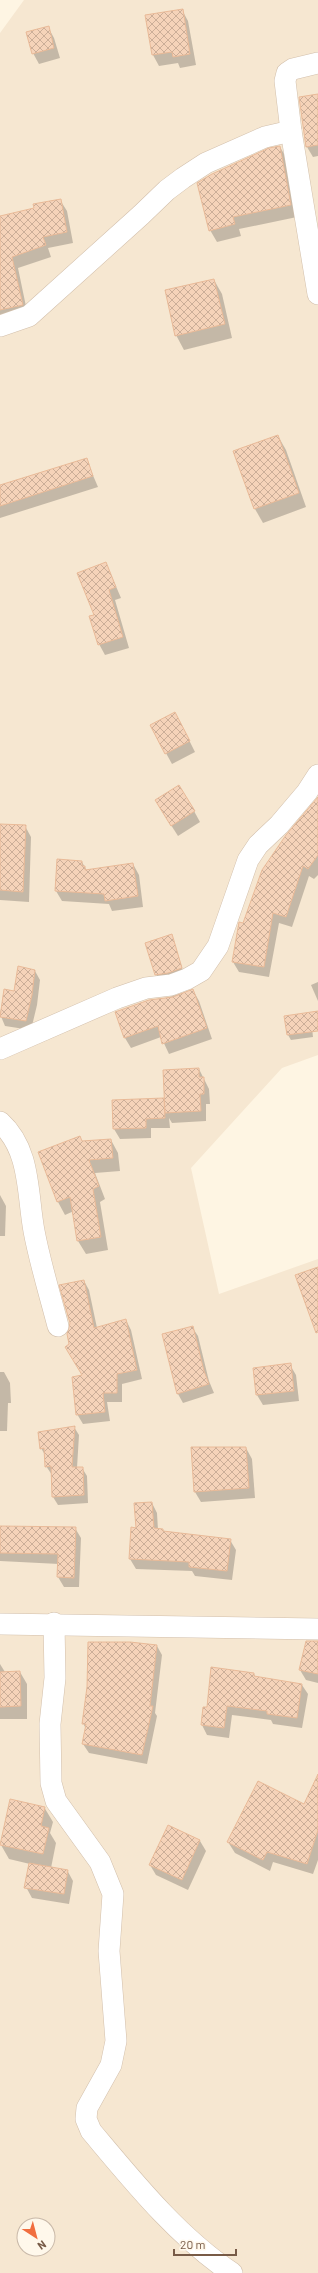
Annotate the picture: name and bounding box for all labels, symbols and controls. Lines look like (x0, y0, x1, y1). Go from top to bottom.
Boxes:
north arrow (16, 2217, 56, 2257)
scale bar (174, 2231, 236, 2257)
text: 20 m (180, 2237, 206, 2251)
text: N (35, 2238, 49, 2253)

